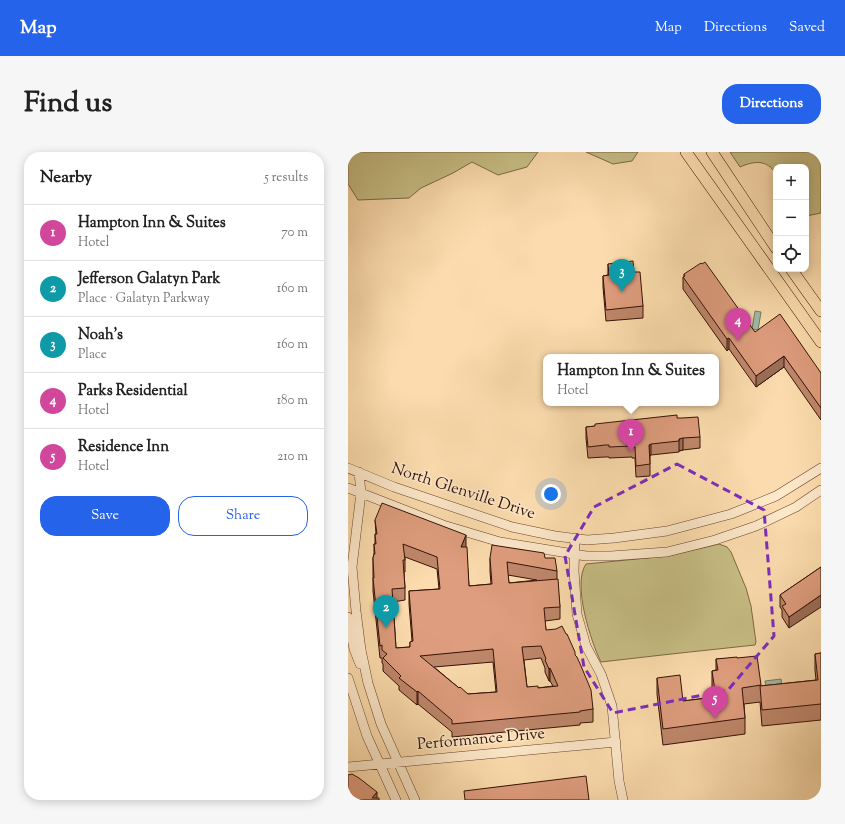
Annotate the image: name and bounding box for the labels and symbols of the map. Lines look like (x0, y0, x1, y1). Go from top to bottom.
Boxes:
pin: 3 (609, 259, 635, 292)
pin: 4 (725, 308, 751, 341)
pin: 1 (618, 419, 644, 452)
street label: North Glenville Drive (388, 458, 538, 526)
your location (541, 484, 561, 504)
pin: 2 (373, 595, 399, 628)
pin: 5 (702, 686, 728, 719)
street label: Performance Drive (416, 723, 546, 757)

